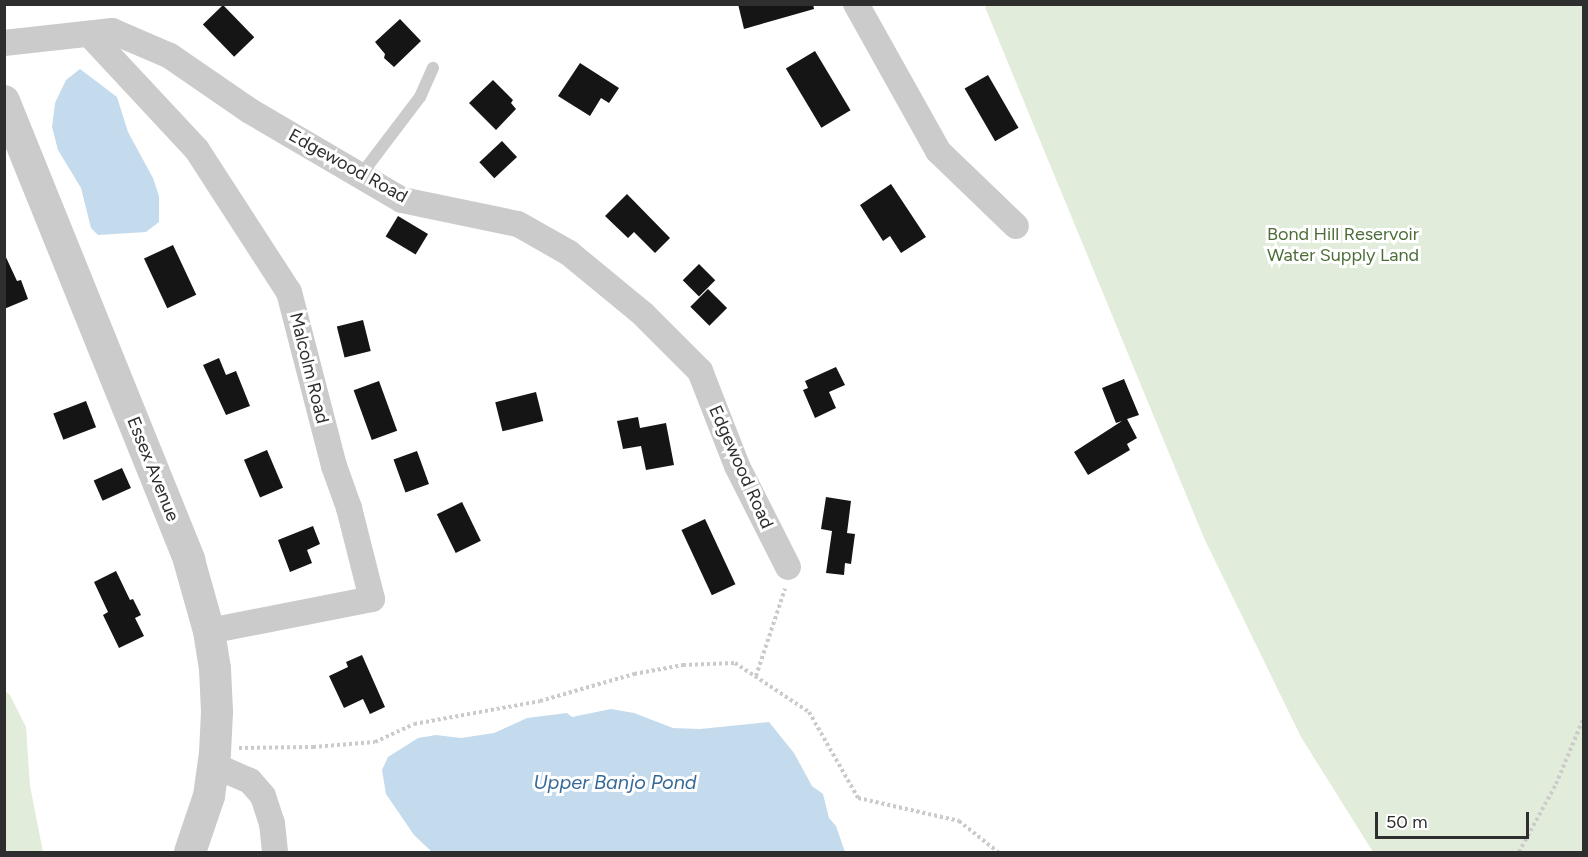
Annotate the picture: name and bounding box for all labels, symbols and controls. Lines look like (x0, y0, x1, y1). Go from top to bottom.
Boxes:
street label: Edgewood Road (285, 124, 411, 208)
park label: Bond Hill Reservoir Water Supply Land (1267, 224, 1419, 266)
street label: Malcolm Road (285, 310, 333, 426)
street label: Edgewood Road (704, 402, 778, 532)
street label: Essex Avenue (122, 413, 184, 525)
water label: Upper Banjo Pond (533, 770, 697, 794)
scale bar (1378, 800, 1532, 838)
text: 50 m (1386, 811, 1428, 833)

